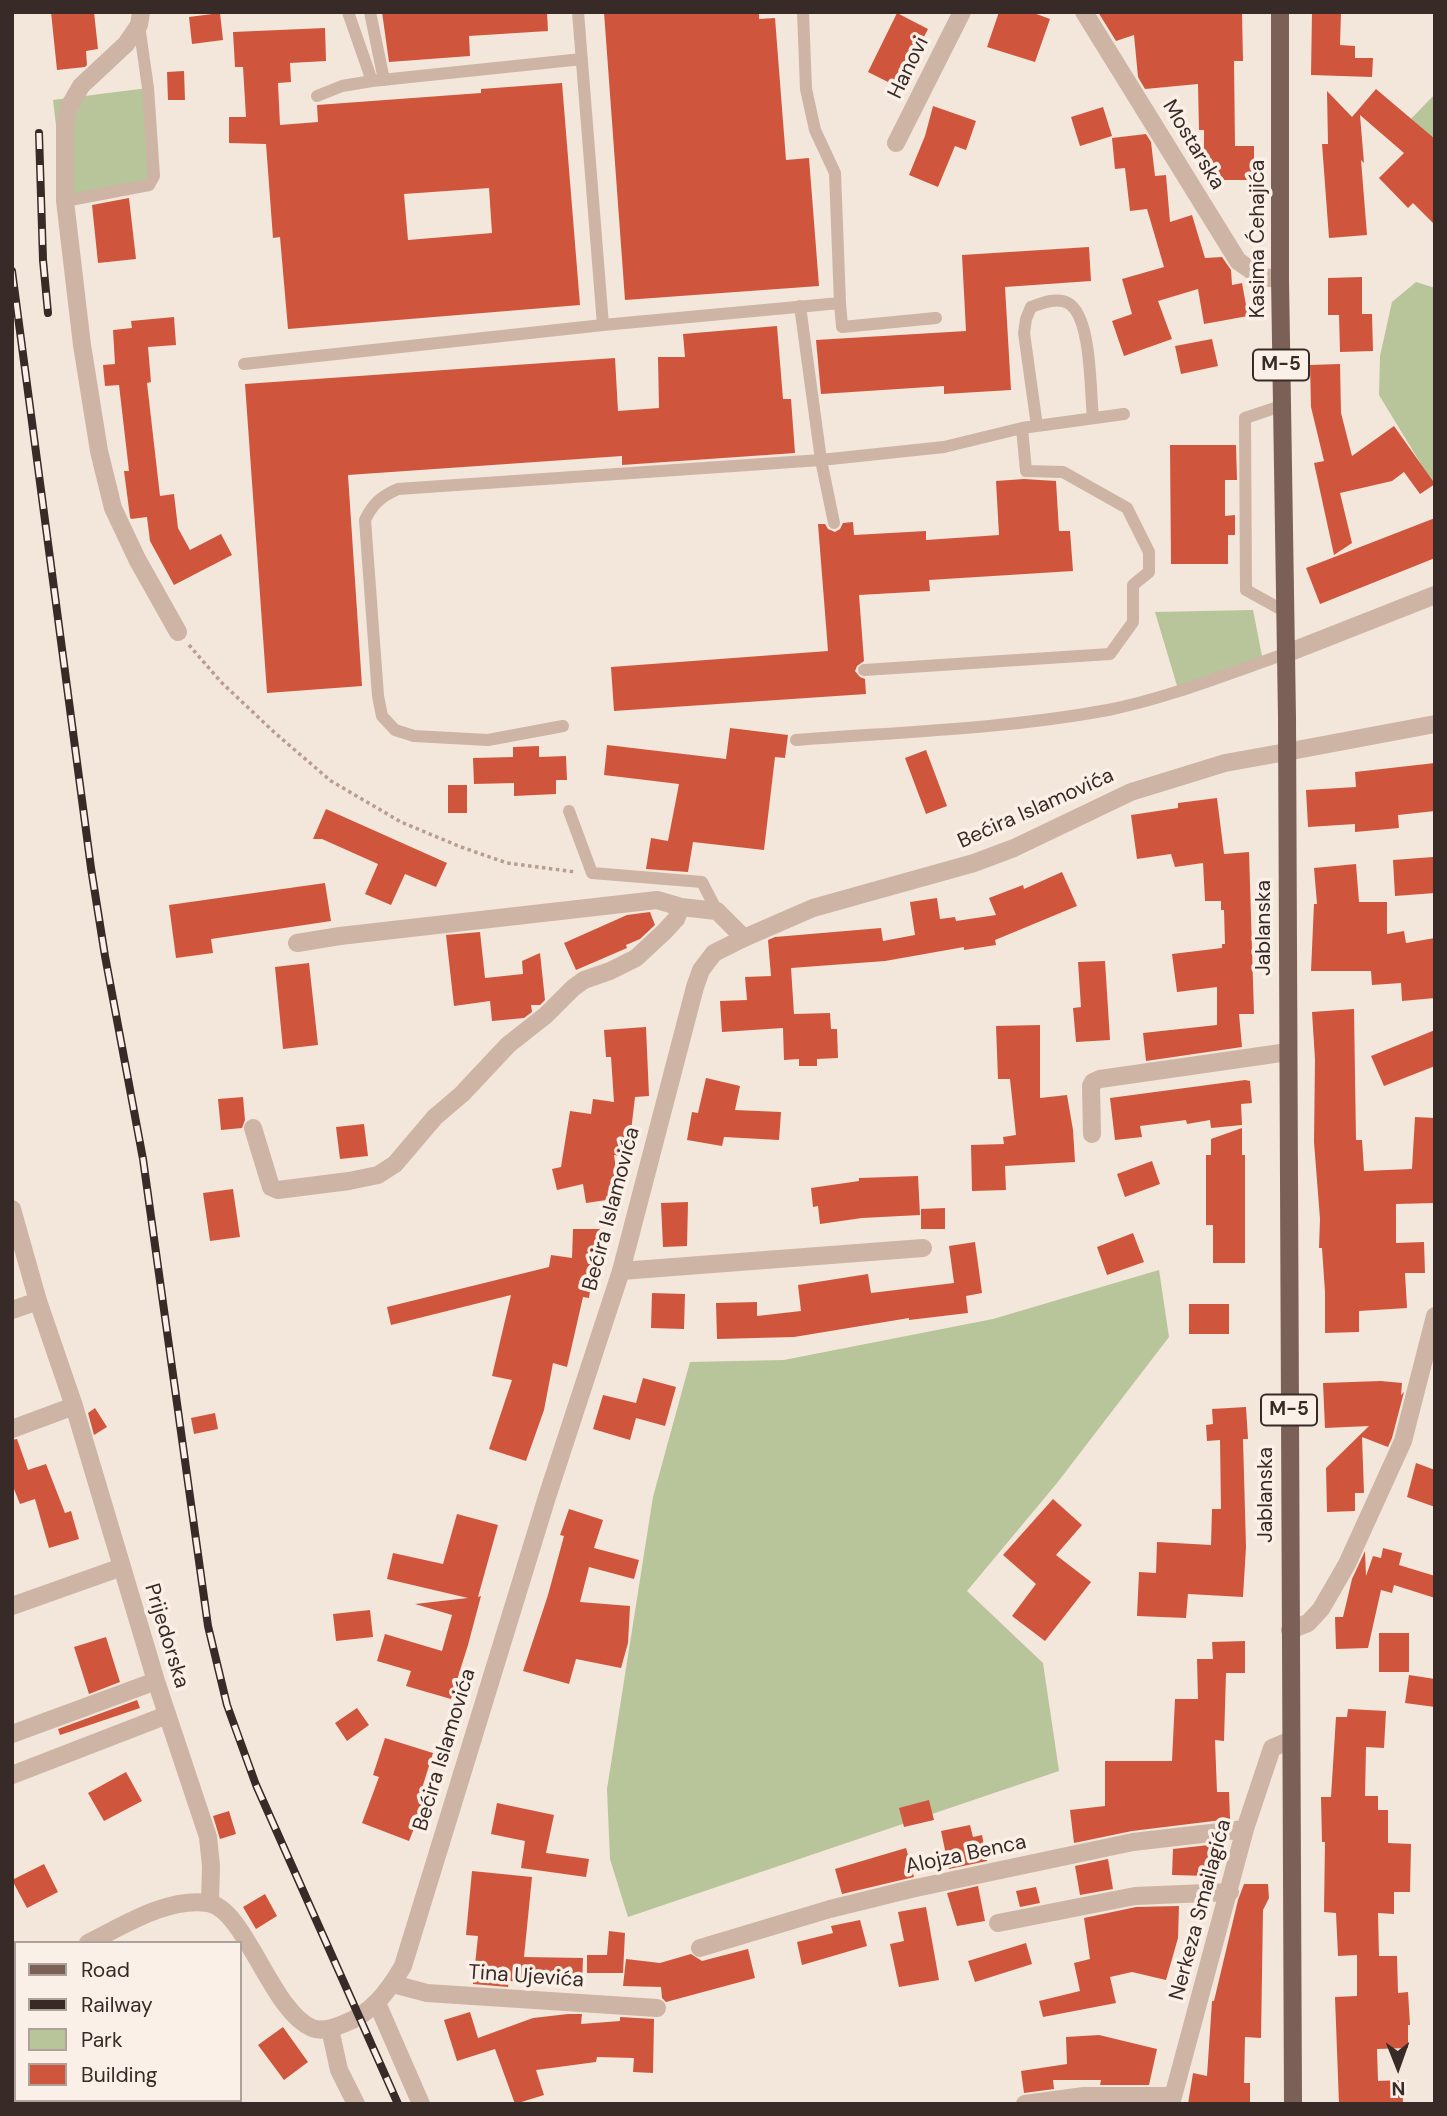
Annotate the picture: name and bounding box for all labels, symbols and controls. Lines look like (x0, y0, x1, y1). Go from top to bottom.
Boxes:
street label: Hanovi (883, 33, 935, 103)
street label: Mostarska (1156, 96, 1230, 194)
street label: Kasima Ćehajića (1245, 160, 1271, 318)
road number: M-5 (1253, 350, 1309, 380)
street label: Bećira Islamovića (954, 763, 1118, 855)
street label: Jablanska (1251, 880, 1277, 976)
street label: Bećira Islamovića (578, 1125, 646, 1293)
road number: M-5 (1261, 1394, 1317, 1426)
street label: Jablanska (1253, 1447, 1279, 1543)
street label: Prijedorska (138, 1581, 194, 1691)
street label: Bećira Islamovića (408, 1666, 482, 1834)
street label: Nerkeza Smailagića (1165, 1817, 1237, 2003)
street label: Alojza Benca (903, 1830, 1029, 1880)
legend (14, 1941, 242, 2102)
text: Road (81, 1956, 130, 1984)
street label: Tina Ujevića (467, 1960, 585, 1994)
text: Railway (81, 1991, 153, 2019)
text: Park (81, 2026, 122, 2054)
north arrow (1363, 2032, 1433, 2102)
text: Building (81, 2061, 157, 2089)
text: N (1391, 2076, 1406, 2101)

